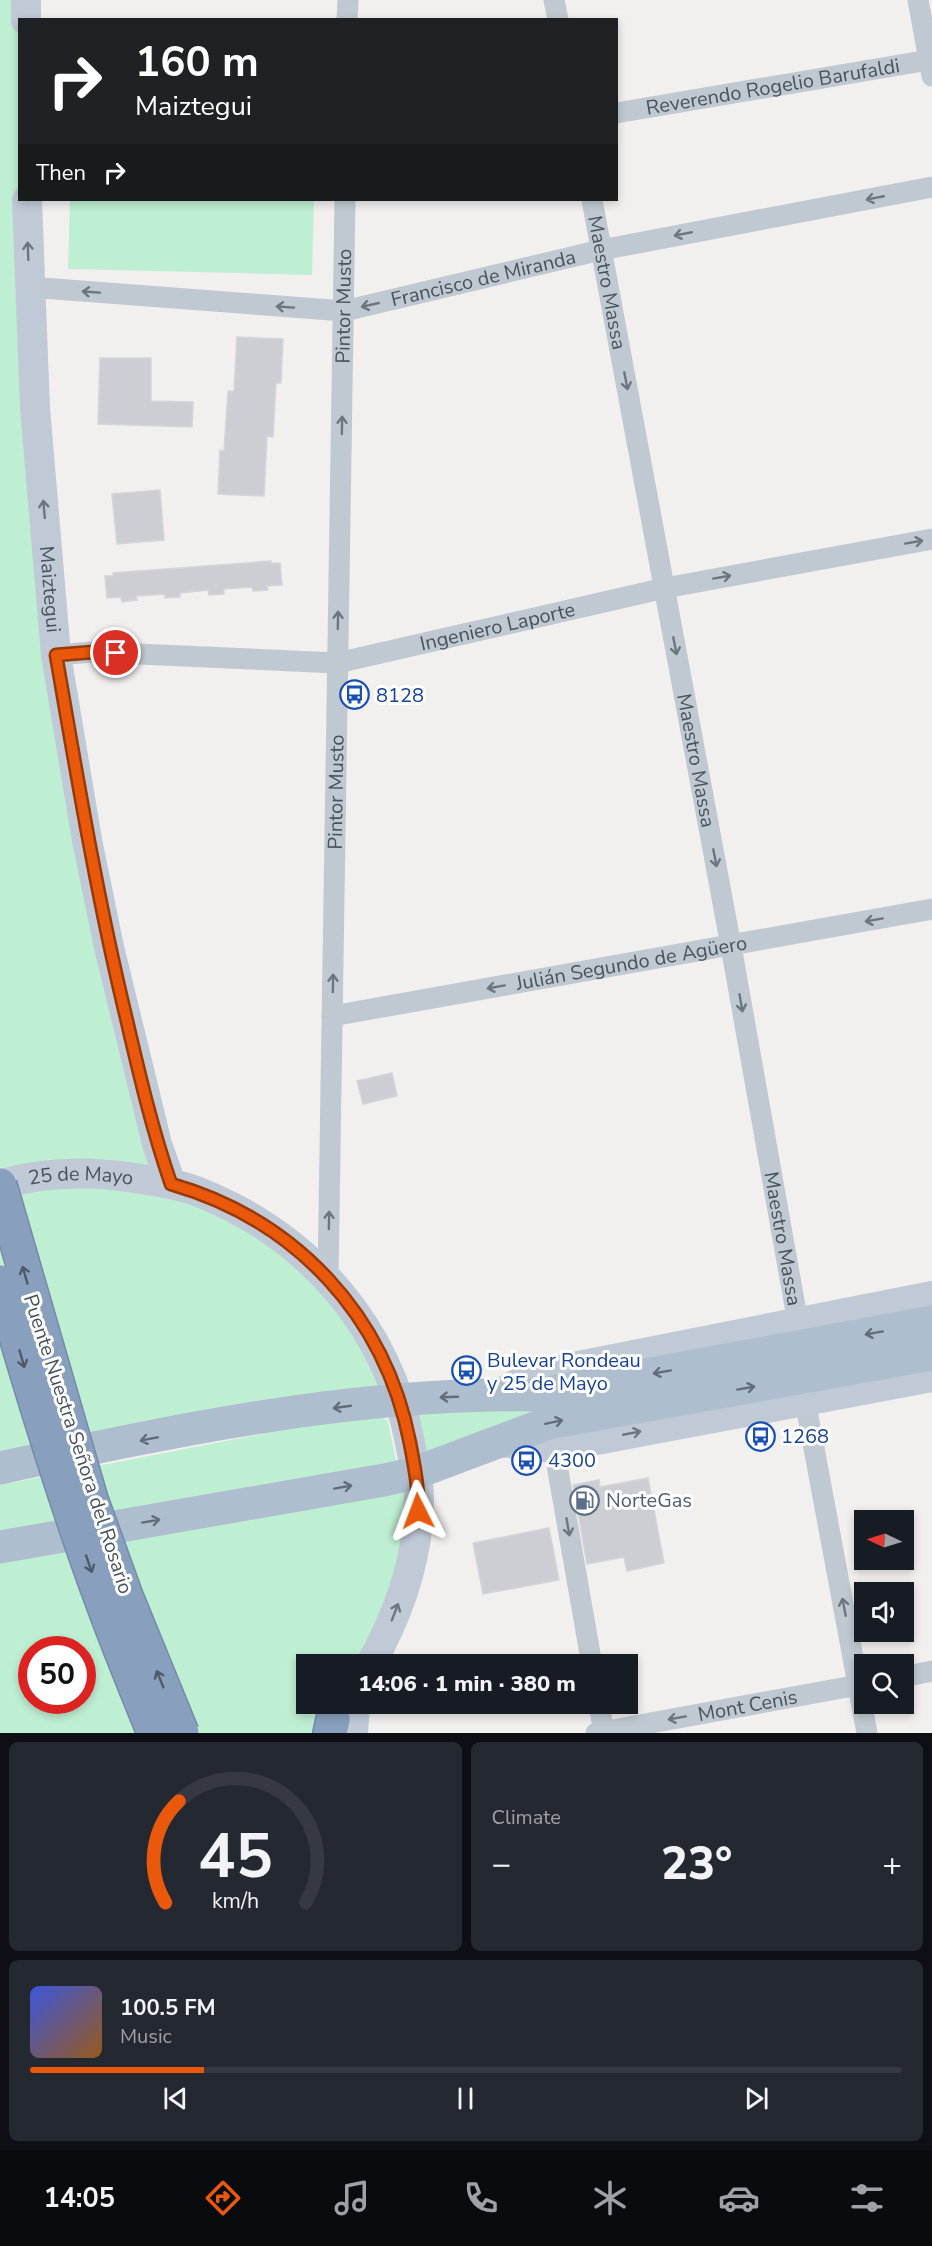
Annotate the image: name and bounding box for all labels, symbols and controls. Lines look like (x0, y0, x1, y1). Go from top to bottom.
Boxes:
text: 160 m (135, 34, 259, 91)
icon: right (36, 42, 114, 120)
street label: Reverendo Rogelio Barufaldi (644, 52, 902, 121)
text: Maiztegui (135, 88, 252, 125)
icon: right (98, 156, 131, 189)
text: Then (36, 158, 86, 188)
one-way arrow (865, 193, 885, 204)
street label: Maestro Massa (582, 213, 633, 352)
one-way arrow (674, 229, 693, 240)
one-way arrow (23, 242, 34, 262)
street label: Francisco de Miranda (388, 243, 578, 313)
street label: Pintor Musto (329, 248, 358, 364)
one-way arrow (82, 286, 102, 297)
one-way arrow (361, 300, 380, 311)
one-way arrow (276, 301, 296, 312)
one-way arrow (621, 371, 632, 390)
one-way arrow (336, 415, 347, 435)
one-way arrow (38, 499, 49, 519)
one-way arrow (904, 537, 923, 548)
street label: Maiztegui (33, 545, 68, 634)
one-way arrow (712, 572, 731, 583)
street label: Ingeniero Laporte (417, 595, 578, 657)
one-way arrow (332, 610, 344, 630)
pin (90, 627, 141, 678)
one-way arrow (670, 635, 681, 655)
icon: arrive (99, 636, 132, 669)
bus stop icon: 8128 (339, 679, 371, 711)
place label: 8128 (376, 682, 424, 709)
street label: Maestro Massa (671, 691, 722, 830)
street label: Pintor Musto (321, 734, 350, 850)
one-way arrow (710, 848, 721, 867)
one-way arrow (865, 915, 885, 926)
street label: Julián Segundo de Agüero (513, 929, 749, 997)
one-way arrow (327, 973, 338, 993)
one-way arrow (487, 982, 507, 993)
one-way arrow (736, 993, 747, 1013)
street label: 25 de Mayo (26, 1160, 135, 1191)
street label: Maestro Massa (758, 1169, 808, 1308)
one-way arrow (323, 1210, 335, 1230)
one-way arrow (19, 1266, 30, 1285)
street label: Puente Nuestra Señora del Rosario (17, 1291, 139, 1597)
one-way arrow (865, 1328, 885, 1339)
place label: Bulevar Rondeau y 25 de Mayo (487, 1347, 641, 1397)
one-way arrow (17, 1349, 28, 1368)
bus stop icon: Bulevar Rondeau y 25 de Mayo (450, 1355, 482, 1387)
one-way arrow (653, 1367, 672, 1378)
one-way arrow (736, 1382, 756, 1393)
one-way arrow (439, 1391, 459, 1402)
one-way arrow (332, 1401, 352, 1412)
one-way arrow (544, 1416, 564, 1427)
bus stop icon: 1268 (744, 1420, 776, 1452)
place label: 1268 (781, 1423, 829, 1450)
one-way arrow (622, 1427, 641, 1438)
one-way arrow (140, 1434, 160, 1445)
bus stop icon: 4300 (511, 1444, 543, 1476)
place label: 4300 (548, 1447, 596, 1474)
position arrow (386, 1479, 450, 1543)
one-way arrow (333, 1481, 353, 1492)
fuel station icon: NorteGas (569, 1484, 601, 1516)
place label: NorteGas (606, 1487, 692, 1514)
north arrow (854, 1510, 914, 1570)
map controls (854, 1510, 914, 1714)
one-way arrow (141, 1515, 160, 1526)
one-way arrow (562, 1516, 573, 1536)
one-way arrow (84, 1554, 95, 1573)
button: sound (854, 1582, 914, 1642)
one-way arrow (838, 1597, 849, 1617)
one-way arrow (390, 1604, 401, 1622)
speed limit sign: 50 (18, 1636, 96, 1714)
button: search (854, 1654, 914, 1714)
text: 14:06 · 1 min · 380 m (358, 1669, 576, 1699)
one-way arrow (154, 1670, 165, 1688)
street label: Mont Cenis (695, 1683, 799, 1728)
one-way arrow (668, 1713, 687, 1724)
text: Climate (492, 1804, 561, 1831)
text: 45 (198, 1814, 273, 1899)
text: 23° (661, 1834, 732, 1895)
text: − (492, 1842, 511, 1887)
text: + (882, 1842, 902, 1887)
text: km/h (212, 1887, 259, 1917)
text: 100.5 FM (120, 1993, 216, 2023)
text: Music (120, 2023, 172, 2050)
icon: previous (159, 2082, 192, 2115)
icon: pause (449, 2082, 482, 2115)
icon: next (740, 2082, 773, 2115)
icon: directions (202, 2177, 244, 2219)
icon: music (331, 2177, 373, 2219)
icon: phone (460, 2177, 502, 2219)
icon: climate (589, 2177, 631, 2219)
icon: car (718, 2177, 760, 2219)
icon: filters (846, 2177, 888, 2219)
text: 14:05 (43, 2180, 115, 2217)

